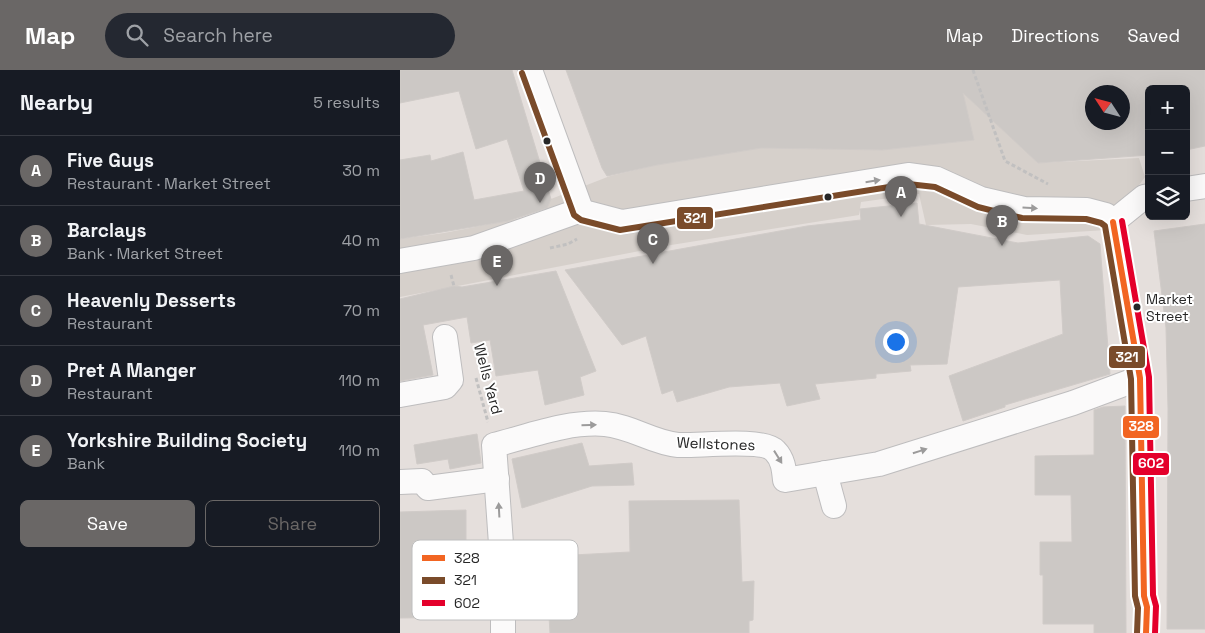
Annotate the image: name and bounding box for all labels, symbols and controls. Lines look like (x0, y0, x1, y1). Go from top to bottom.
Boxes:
search box (105, 13, 455, 58)
text: Map (25, 20, 75, 51)
icon: search (123, 21, 151, 49)
text: Search here (163, 23, 273, 48)
text: Map (946, 24, 983, 47)
text: Directions (1011, 24, 1100, 47)
text: Saved (1128, 24, 1180, 47)
north arrow (1085, 85, 1130, 130)
map controls (1145, 85, 1190, 220)
button: + (1145, 85, 1190, 130)
text: Nearby (20, 89, 93, 116)
text: 5 results (313, 92, 380, 113)
button: − (1145, 130, 1190, 175)
unlabelled marker (542, 136, 552, 146)
text: Five Guys (67, 148, 154, 173)
text: A (31, 160, 41, 181)
text: 30 m (342, 160, 380, 181)
pin: D (524, 162, 556, 203)
text: Restaurant · Market Street (67, 173, 271, 194)
button: layers (1145, 175, 1190, 220)
one-way arrow (866, 176, 882, 184)
pin: A (885, 176, 917, 217)
unlabelled marker (823, 192, 833, 202)
pin: B (986, 205, 1018, 246)
one-way arrow (1022, 205, 1038, 213)
line badge: 321 (676, 206, 714, 230)
text: 321 (683, 209, 707, 227)
text: Barclays (67, 218, 146, 243)
pin: C (637, 223, 669, 264)
text: B (31, 230, 41, 251)
text: 40 m (342, 230, 380, 251)
text: Bank · Market Street (67, 243, 223, 264)
pin: E (481, 245, 513, 286)
text: Heavenly Desserts (67, 288, 236, 313)
place label: Market Street (1146, 290, 1193, 325)
text: C (31, 300, 41, 321)
text: 70 m (343, 300, 380, 321)
marker: Market Street (1132, 302, 1142, 312)
text: Restaurant (67, 313, 153, 334)
your location (883, 329, 909, 355)
street label: Wells Yard (470, 341, 507, 416)
line badge: 321 (1108, 345, 1146, 369)
text: 321 (1115, 348, 1139, 366)
text: Pret A Manger (67, 358, 196, 383)
text: D (31, 370, 41, 391)
text: 110 m (338, 370, 380, 391)
text: Restaurant (67, 383, 153, 404)
line badge: 328 (1122, 415, 1160, 439)
text: 328 (1128, 417, 1154, 435)
one-way arrow (581, 420, 597, 428)
text: Yorkshire Building Society (67, 428, 307, 453)
street label: Wellstones (676, 433, 756, 454)
text: E (32, 440, 40, 461)
text: 110 m (338, 440, 380, 461)
one-way arrow (913, 447, 928, 454)
one-way arrow (774, 450, 783, 464)
line badge: 602 (1132, 452, 1170, 476)
text: Bank (67, 453, 105, 474)
text: 602 (1138, 454, 1164, 472)
button: Save (20, 500, 195, 547)
button: Share (205, 500, 380, 547)
one-way arrow (494, 501, 502, 517)
legend (412, 540, 578, 620)
text: 328 (454, 549, 480, 567)
text: 321 (454, 571, 477, 589)
text: 602 (454, 594, 480, 612)

